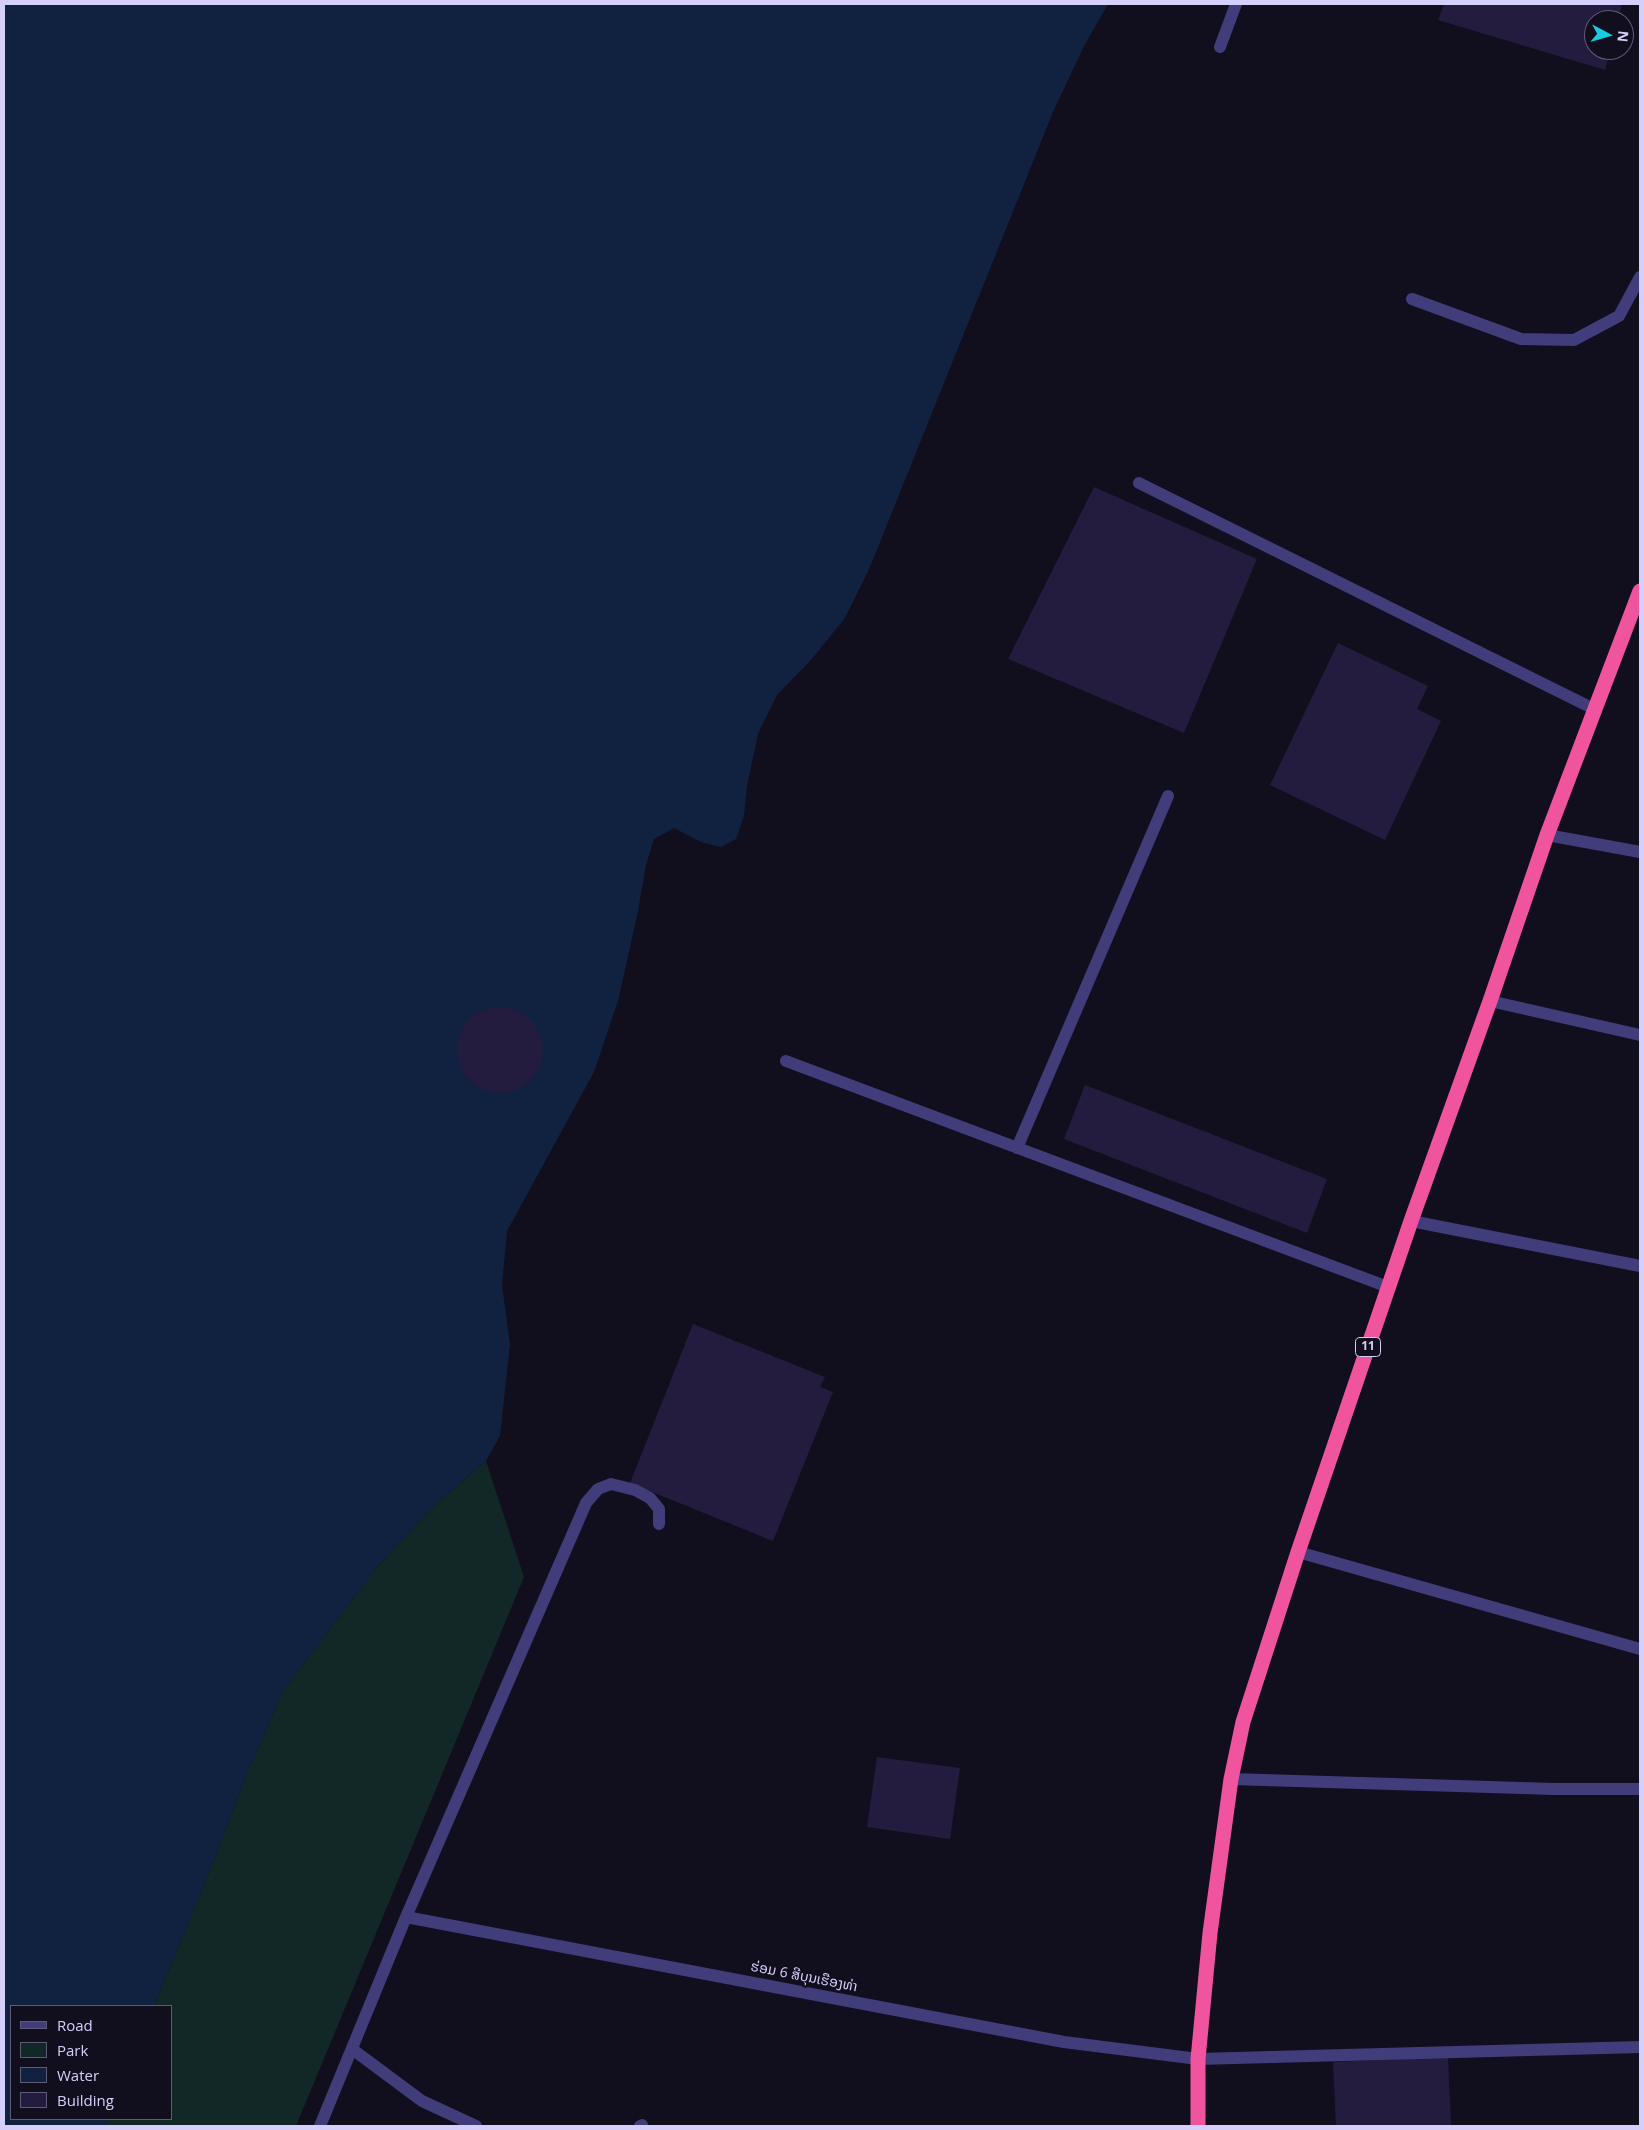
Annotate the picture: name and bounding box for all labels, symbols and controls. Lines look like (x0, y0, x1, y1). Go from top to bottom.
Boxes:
north arrow (1584, 10, 1634, 60)
text: N (1613, 30, 1633, 43)
road number: 11 (1356, 1338, 1380, 1356)
street label: ຮ່ອມ 6 ສີບຸນເຮືອງທ່າ (749, 1958, 859, 1996)
legend (10, 2005, 172, 2120)
text: Road (57, 2015, 93, 2035)
text: Park (57, 2040, 88, 2060)
text: Water (57, 2065, 99, 2085)
text: Building (57, 2090, 114, 2110)

